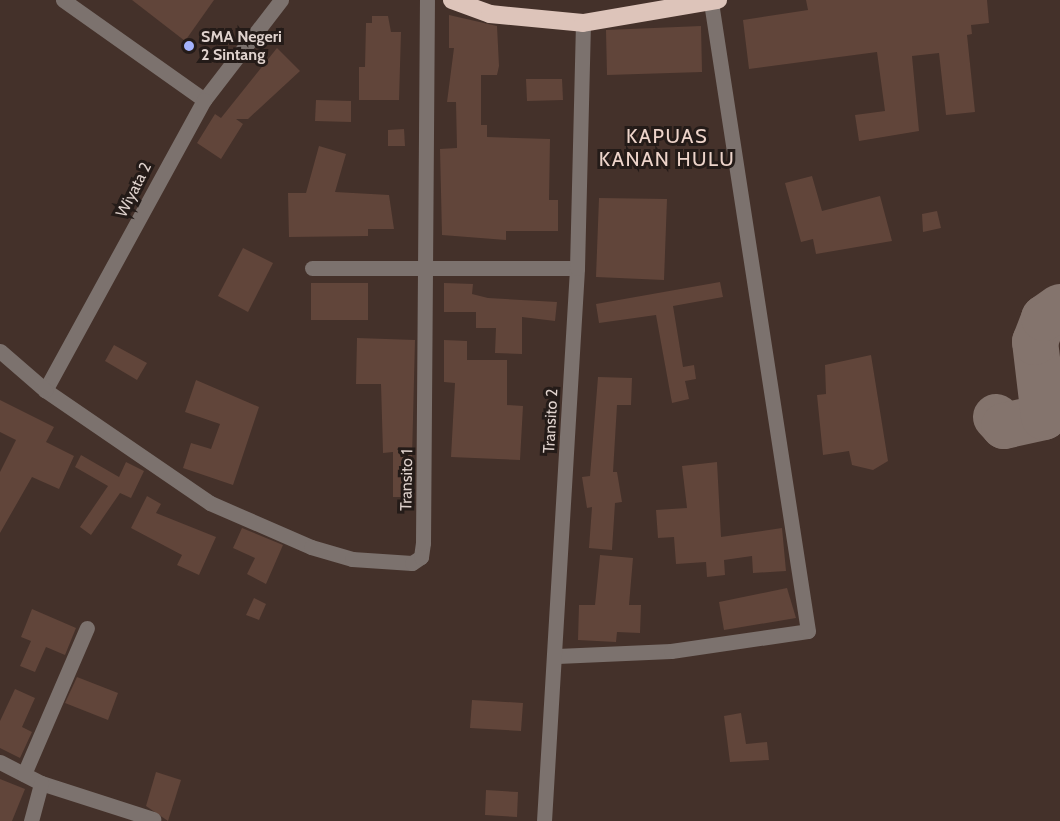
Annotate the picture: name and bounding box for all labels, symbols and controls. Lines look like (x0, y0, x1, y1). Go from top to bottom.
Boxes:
place label: SMA Negeri 2 Sintang (201, 27, 282, 65)
marker: SMA Negeri 2 Sintang (182, 39, 196, 53)
district label: KAPUAS KANAN HULU (599, 124, 735, 171)
street label: Wiyata 2 (112, 159, 156, 221)
street label: Transito 2 (540, 388, 562, 454)
street label: Transito 1 (397, 449, 417, 511)

